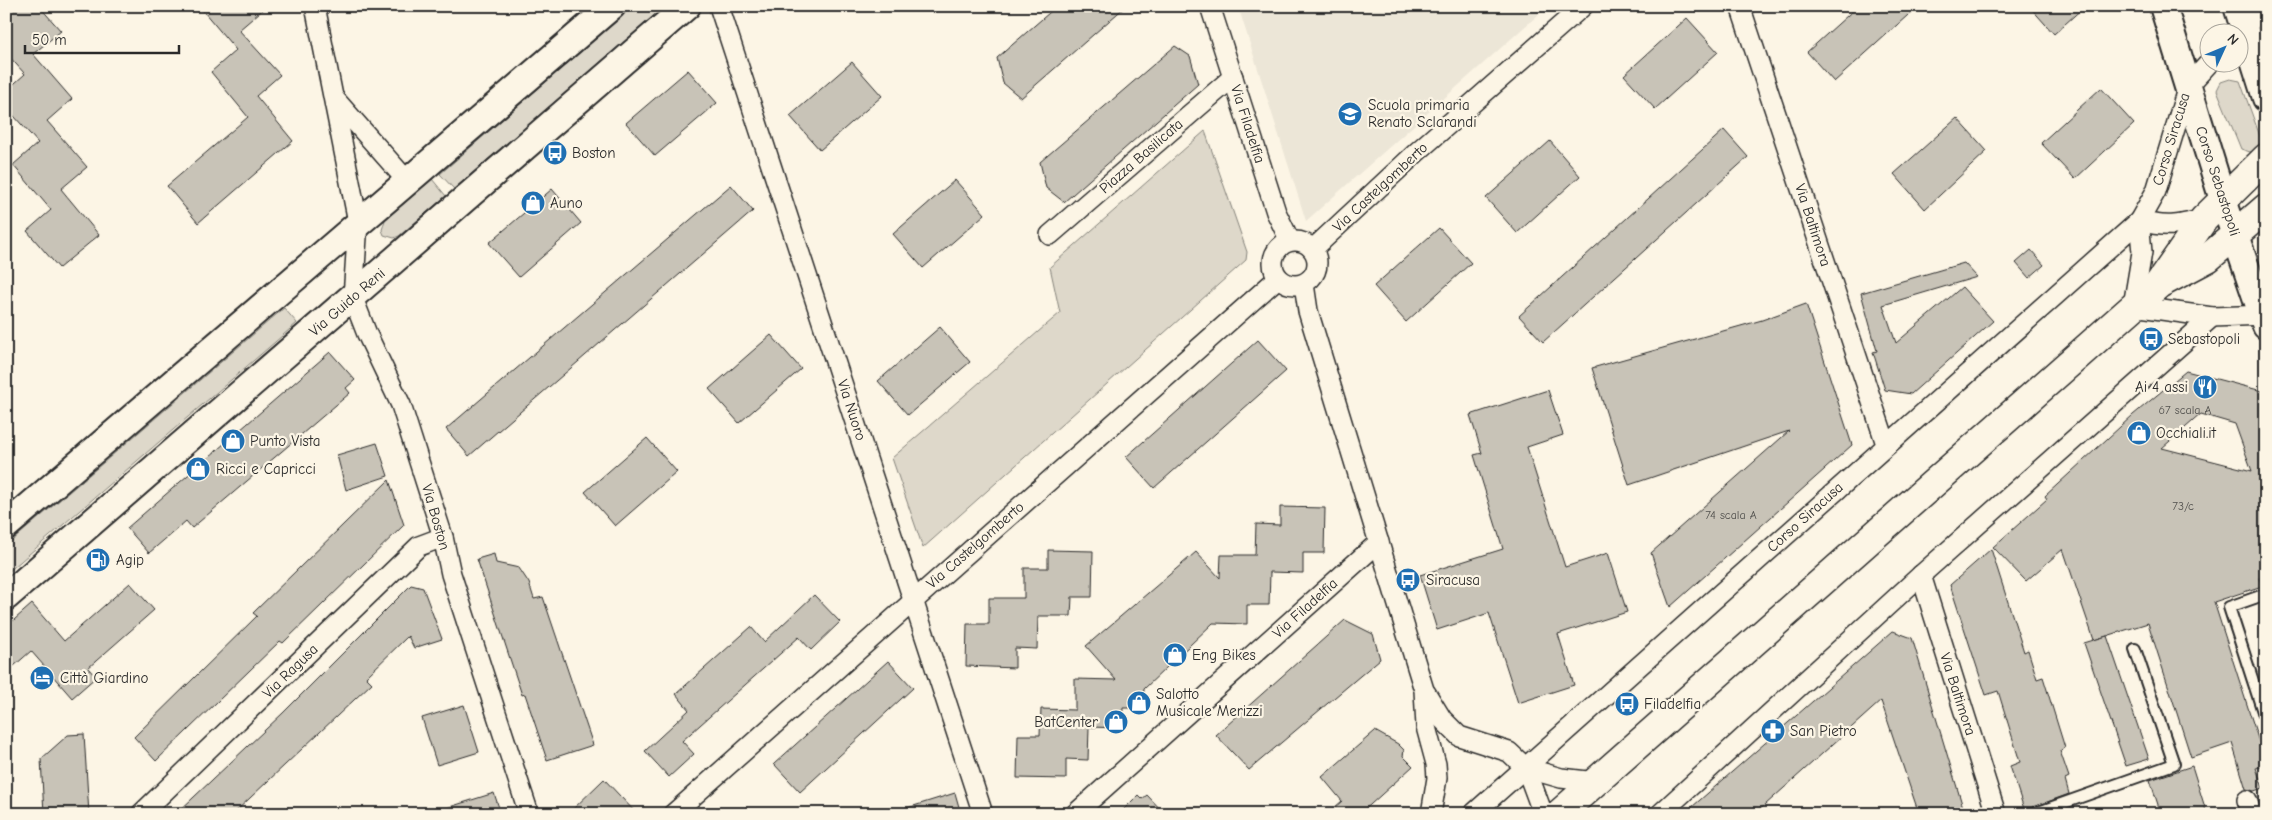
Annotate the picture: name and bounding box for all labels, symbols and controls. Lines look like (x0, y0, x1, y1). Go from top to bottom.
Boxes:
scale bar (25, 22, 179, 54)
north arrow (2200, 22, 2250, 72)
text: N (2224, 30, 2242, 49)
text: 50 m (32, 31, 67, 49)
street label: Via Filadelfia (1227, 83, 1269, 165)
street label: Corso Siracusa (2148, 90, 2194, 188)
place label: Scuola primaria Renato Sclarandi (1368, 96, 1477, 131)
school or university icon: Scuola primaria Renato Sclarandi (1337, 101, 1363, 127)
street label: Piazza Basilicata (1096, 115, 1186, 197)
street label: Corso Sebastopoli (2192, 124, 2244, 238)
street label: Via Castelgomberto (1329, 138, 1431, 236)
bus stop icon: Boston (542, 140, 568, 166)
place label: Boston (572, 144, 615, 162)
street label: Via Baltimora (1791, 181, 1835, 269)
shop icon: Auno (520, 190, 546, 216)
place label: Auno (550, 194, 583, 212)
street label: Via Guido Reni (305, 264, 389, 340)
bus stop icon: Sebastopoli (2138, 326, 2164, 352)
place label: Sebastopoli (2168, 330, 2240, 348)
restaurant icon: Ai 4 assi (2192, 374, 2218, 400)
street label: Via Nuoro (834, 377, 870, 443)
place label: Ai 4 assi (2135, 378, 2188, 396)
house number: 67 scala A (2159, 403, 2211, 417)
shop icon: Occhiali.it (2126, 420, 2152, 446)
place label: Occhiali.it (2156, 424, 2217, 442)
shop icon: Punto Vista (220, 428, 246, 454)
place label: Punto Vista (250, 432, 320, 450)
shop icon: Ricci e Capricci (185, 456, 211, 482)
place label: Ricci e Capricci (216, 460, 316, 478)
street label: Corso Siracusa (1763, 478, 1847, 556)
street label: Via Boston (418, 482, 454, 552)
street label: Via Castelgomberto (922, 498, 1028, 592)
house number: 73/c (2172, 499, 2194, 513)
house number: 74 scala A (1705, 508, 1757, 522)
fuel station icon: Agip (85, 547, 111, 573)
place label: Agip (116, 551, 144, 569)
bus stop icon: Siracusa (1395, 567, 1421, 593)
place label: Siracusa (1426, 571, 1480, 589)
street label: Via Filadelfia (1269, 574, 1341, 642)
street label: Via Ragusa (258, 640, 322, 702)
shop icon: Eng Bikes (1162, 642, 1188, 668)
place label: Eng Bikes (1192, 646, 1256, 664)
street label: Via Baltimora (1936, 650, 1980, 738)
hotel icon: Città Giardino (29, 665, 55, 691)
place label: Città Giardino (60, 669, 149, 687)
place label: Salotto Musicale Merizzi (1156, 685, 1263, 720)
shop icon: Salotto Musicale Merizzi (1126, 690, 1152, 716)
bus stop icon: Filadelfia (1614, 691, 1640, 717)
place label: Filadelfia (1644, 695, 1701, 713)
shop icon: BatCenter (1103, 709, 1129, 735)
place label: BatCenter (1034, 713, 1098, 731)
pharmacy icon: San Pietro (1760, 718, 1786, 744)
place label: San Pietro (1790, 722, 1857, 740)

